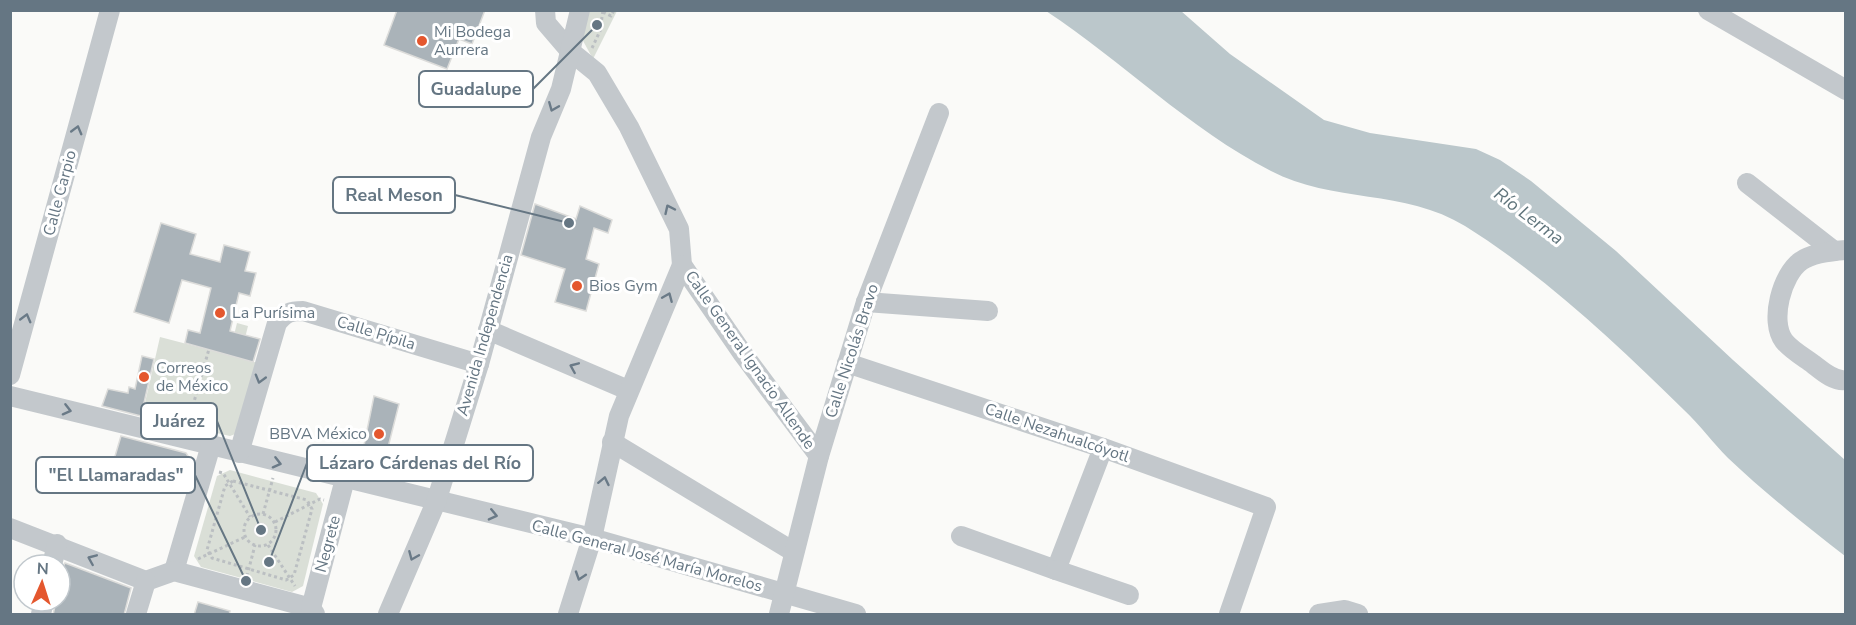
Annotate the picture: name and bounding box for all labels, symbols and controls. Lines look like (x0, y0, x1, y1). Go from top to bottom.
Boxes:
place label: Mi Bodega Aurrera (434, 21, 511, 61)
marker: Mi Bodega Aurrera (415, 34, 429, 48)
callout: Guadalupe (419, 71, 533, 107)
text: Guadalupe (431, 77, 522, 101)
one-way arrow (548, 101, 560, 112)
one-way arrow (70, 125, 82, 136)
street label: Calle Carpio (38, 148, 82, 238)
callout: Real Meson (333, 177, 455, 213)
water label: Río Lerma (1489, 182, 1569, 250)
text: Real Meson (345, 183, 443, 207)
one-way arrow (665, 204, 677, 215)
street label: Avenida Independencia (451, 252, 519, 418)
street label: Calle General Ignacio Allende (680, 266, 820, 454)
place label: Bios Gym (589, 275, 658, 297)
marker: Bios Gym (570, 279, 584, 293)
street label: Calle Nicolás Bravo (820, 281, 884, 421)
one-way arrow (661, 293, 673, 304)
place label: La Purísima (232, 302, 315, 324)
marker: La Purísima (213, 306, 227, 320)
street label: Calle Pípila (334, 311, 418, 355)
one-way arrow (19, 313, 31, 324)
place label: Correos de México (156, 357, 228, 397)
one-way arrow (570, 362, 581, 374)
marker: Correos de México (137, 370, 151, 384)
one-way arrow (255, 373, 267, 384)
street label: Calle Nezahualcóyotl (982, 398, 1132, 468)
one-way arrow (62, 403, 72, 416)
callout: Juárez (141, 403, 217, 439)
text: Juárez (152, 409, 205, 433)
place label: BBVA México (269, 423, 367, 445)
marker: BBVA México (372, 427, 386, 441)
callout: Lázaro Cárdenas del Río (307, 445, 533, 481)
text: Lázaro Cárdenas del Río (319, 451, 521, 475)
one-way arrow (272, 455, 282, 468)
callout: "El Llamaradas" (36, 457, 195, 493)
text: "El Llamaradas" (48, 463, 184, 487)
one-way arrow (597, 476, 610, 486)
one-way arrow (488, 508, 498, 521)
street label: Negrete (310, 513, 346, 575)
street label: Calle General José María Morelos (529, 515, 765, 597)
one-way arrow (408, 549, 420, 560)
north arrow (12, 553, 72, 613)
one-way arrow (87, 554, 98, 566)
text: N (36, 558, 49, 580)
one-way arrow (575, 570, 587, 581)

